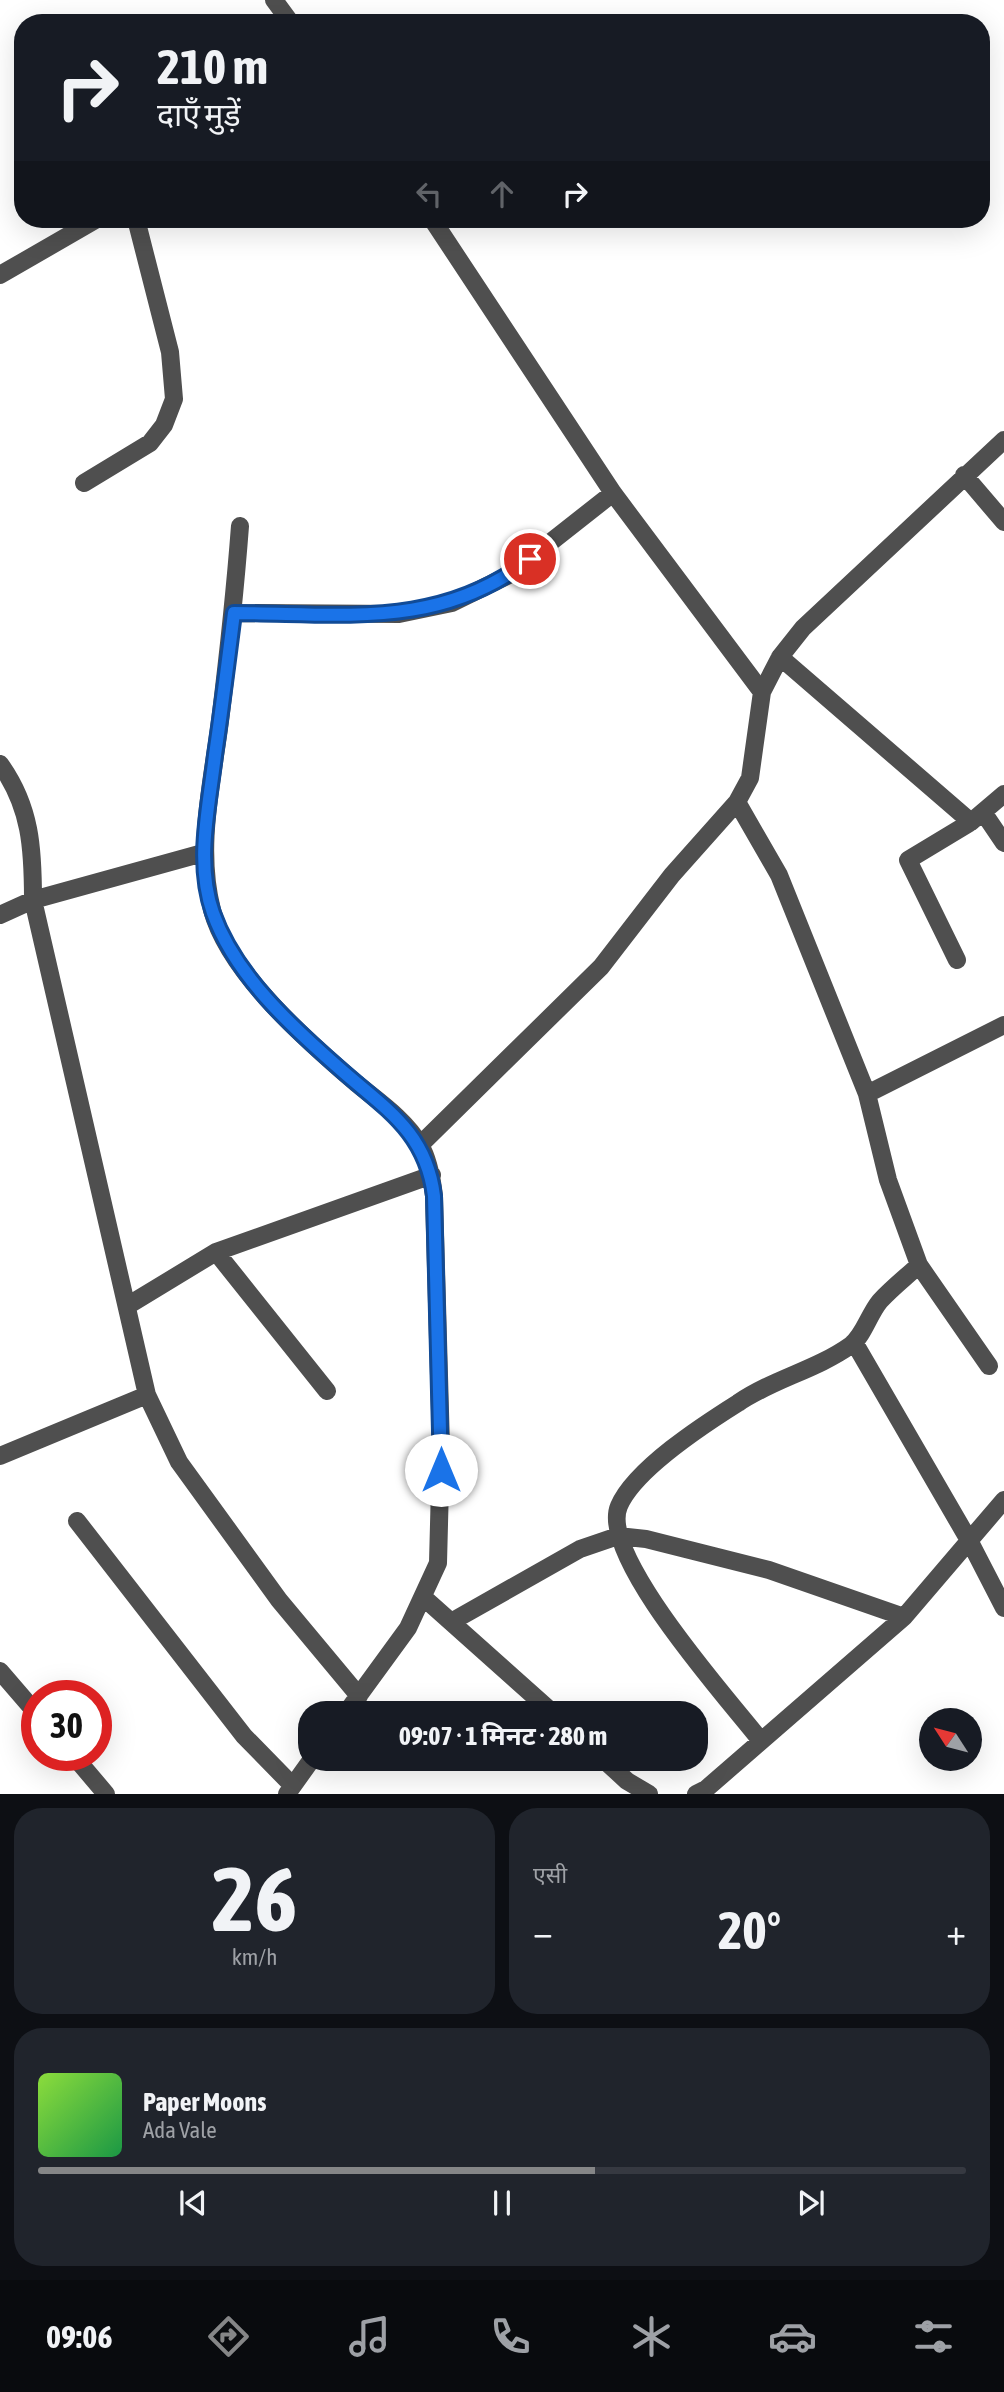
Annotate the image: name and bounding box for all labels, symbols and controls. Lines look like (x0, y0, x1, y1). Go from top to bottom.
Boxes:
text: 210 m (157, 38, 268, 94)
icon: right (42, 42, 133, 133)
text: दाएँ मुड़ें (157, 96, 241, 133)
icon: left (410, 175, 448, 213)
icon: ahead (483, 175, 521, 213)
icon: right (556, 175, 594, 213)
pin (500, 529, 560, 589)
icon: arrive (511, 540, 549, 578)
position arrow (404, 1433, 478, 1507)
speed limit sign: 30 (21, 1680, 112, 1771)
north arrow (919, 1708, 982, 1771)
map controls (919, 1708, 982, 1771)
text: 09:07 · 1 मिनट · 280 m (399, 1721, 607, 1751)
text: 26 (212, 1846, 297, 1950)
text: एसी (533, 1862, 567, 1888)
text: 20° (718, 1900, 781, 1960)
text: − (533, 1910, 553, 1953)
text: + (946, 1910, 966, 1953)
text: km/h (232, 1944, 277, 1970)
text: Paper Moons (143, 2087, 266, 2117)
text: Ada Vale (143, 2117, 217, 2143)
icon: previous (174, 2184, 212, 2222)
icon: pause (483, 2184, 521, 2222)
icon: next (792, 2184, 830, 2222)
icon: directions (204, 2312, 253, 2361)
icon: music (345, 2312, 394, 2361)
icon: phone (486, 2312, 535, 2361)
icon: climate (627, 2312, 676, 2361)
icon: car (768, 2312, 817, 2361)
icon: filters (909, 2312, 958, 2361)
text: 09:06 (46, 2318, 112, 2355)

